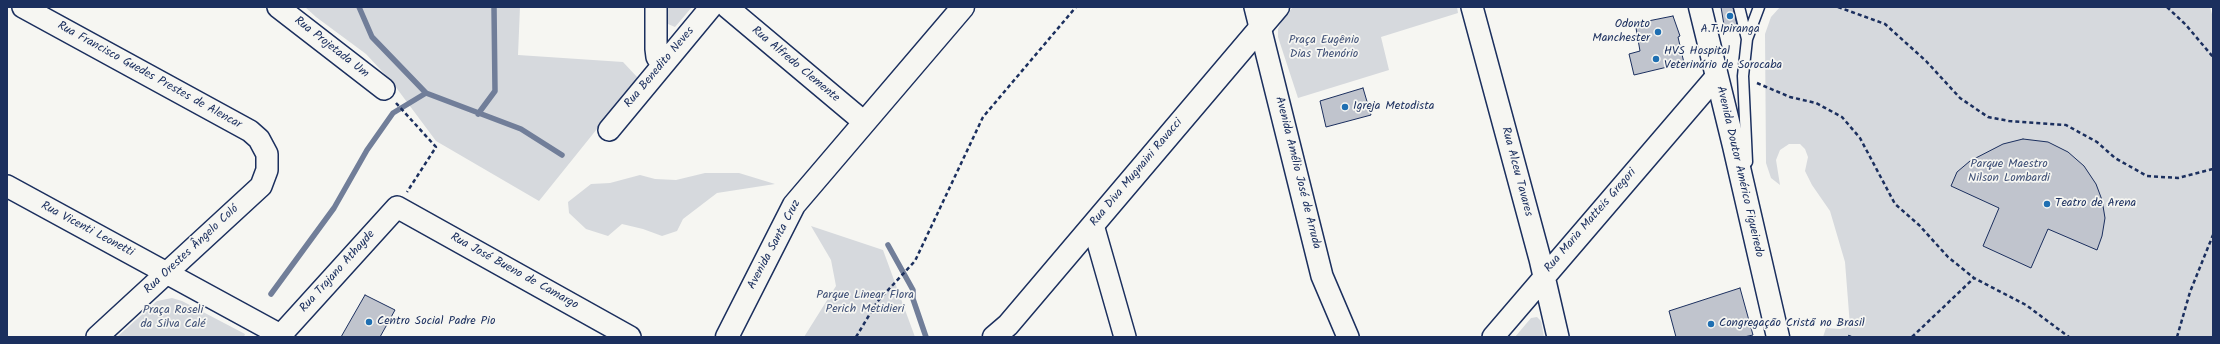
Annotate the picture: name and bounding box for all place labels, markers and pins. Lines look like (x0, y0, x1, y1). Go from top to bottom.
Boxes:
marker: A.T.Ipiranga (1725, 11, 1735, 21)
place label: Odonto Manchester (1592, 18, 1650, 46)
place label: A.T.Ipiranga (1700, 23, 1760, 37)
marker: Odonto Manchester (1653, 27, 1663, 37)
place label: HVS Hospital Veterinário de Sorocaba (1664, 45, 1782, 73)
marker: HVS Hospital Veterinário de Sorocaba (1651, 54, 1661, 64)
place label: Igreja Metodista (1353, 100, 1434, 114)
marker: Igreja Metodista (1340, 102, 1350, 112)
place label: Teatro de Arena (2055, 197, 2136, 211)
marker: Teatro de Arena (2042, 199, 2052, 209)
place label: Centro Social Padre Pio (377, 315, 495, 329)
marker: Centro Social Padre Pio (364, 317, 374, 327)
place label: Congregação Cristã no Brasil (1719, 317, 1865, 331)
marker: Congregação Cristã no Brasil (1706, 319, 1716, 329)

